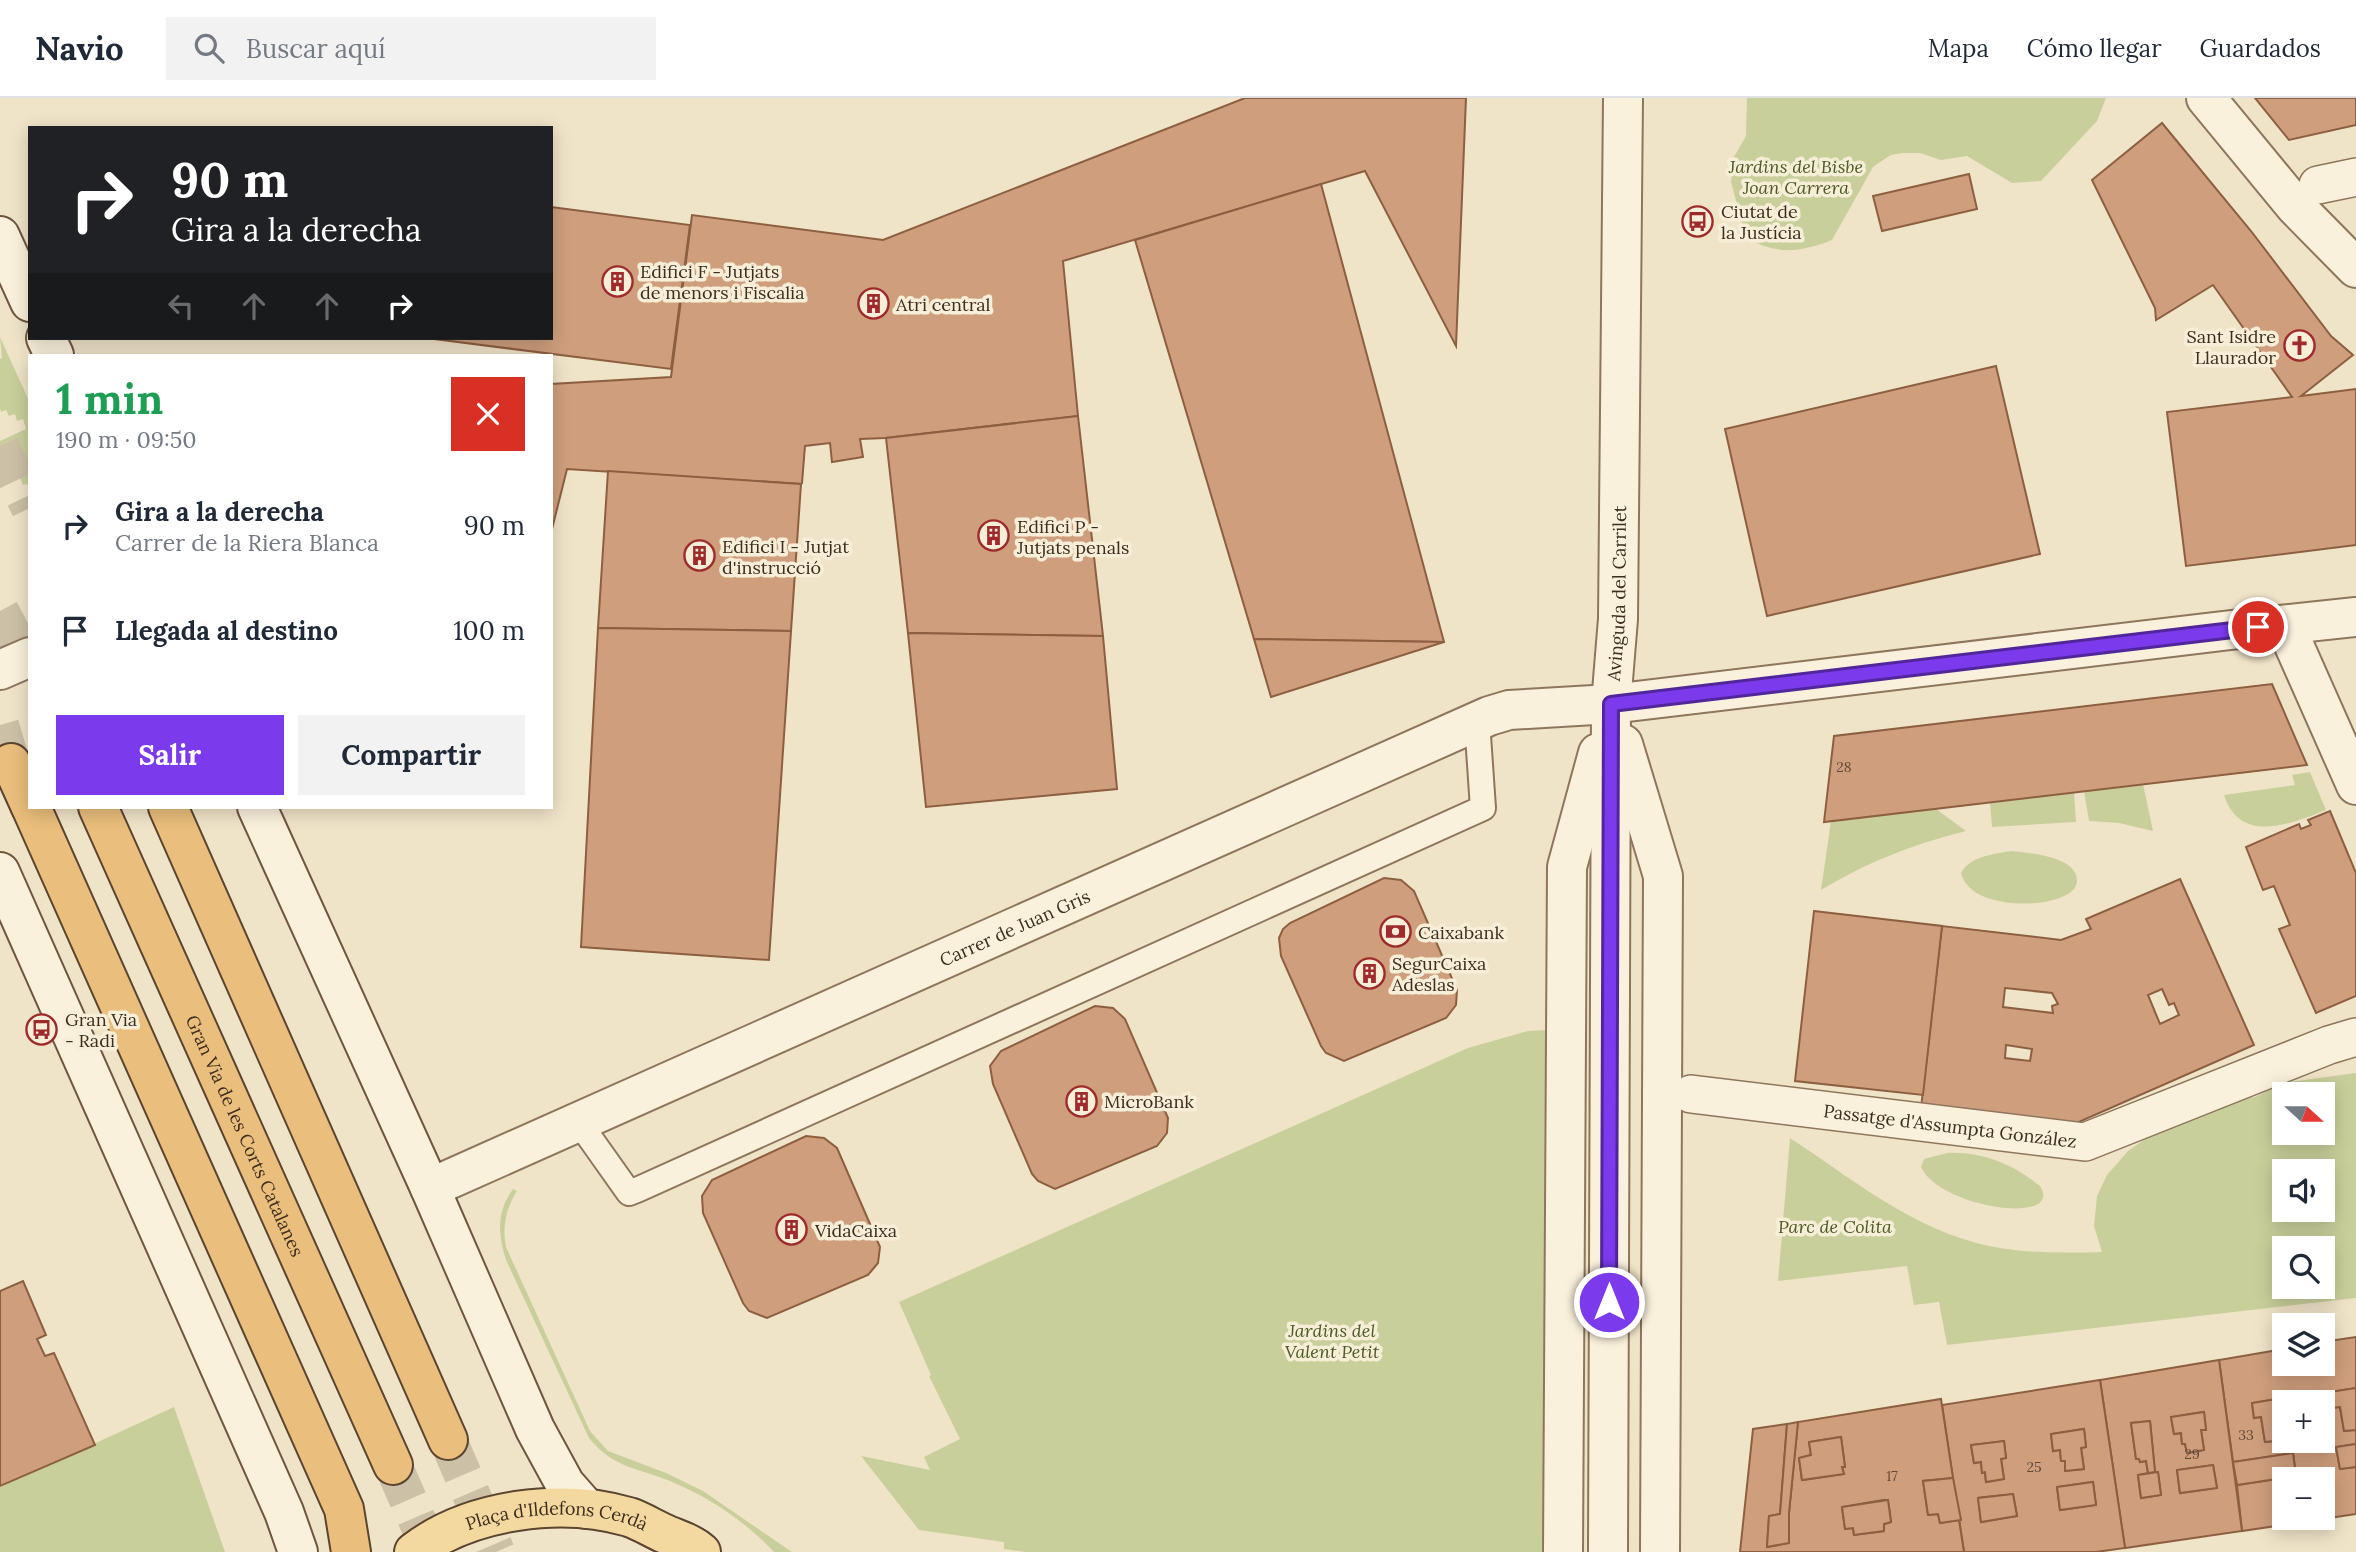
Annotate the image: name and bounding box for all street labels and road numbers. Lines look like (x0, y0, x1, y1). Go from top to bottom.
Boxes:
street label: Avinguda del Carrilet (1601, 505, 1631, 683)
street label: Carrer de Juan Gris (936, 884, 1093, 971)
street label: Gran Via de les Corts Catalanes (181, 1011, 309, 1260)
street label: Passatge d'Assumpta González (1822, 1099, 2078, 1152)
street label: Plaça d'Ildefons Cerdà (462, 1496, 652, 1535)

